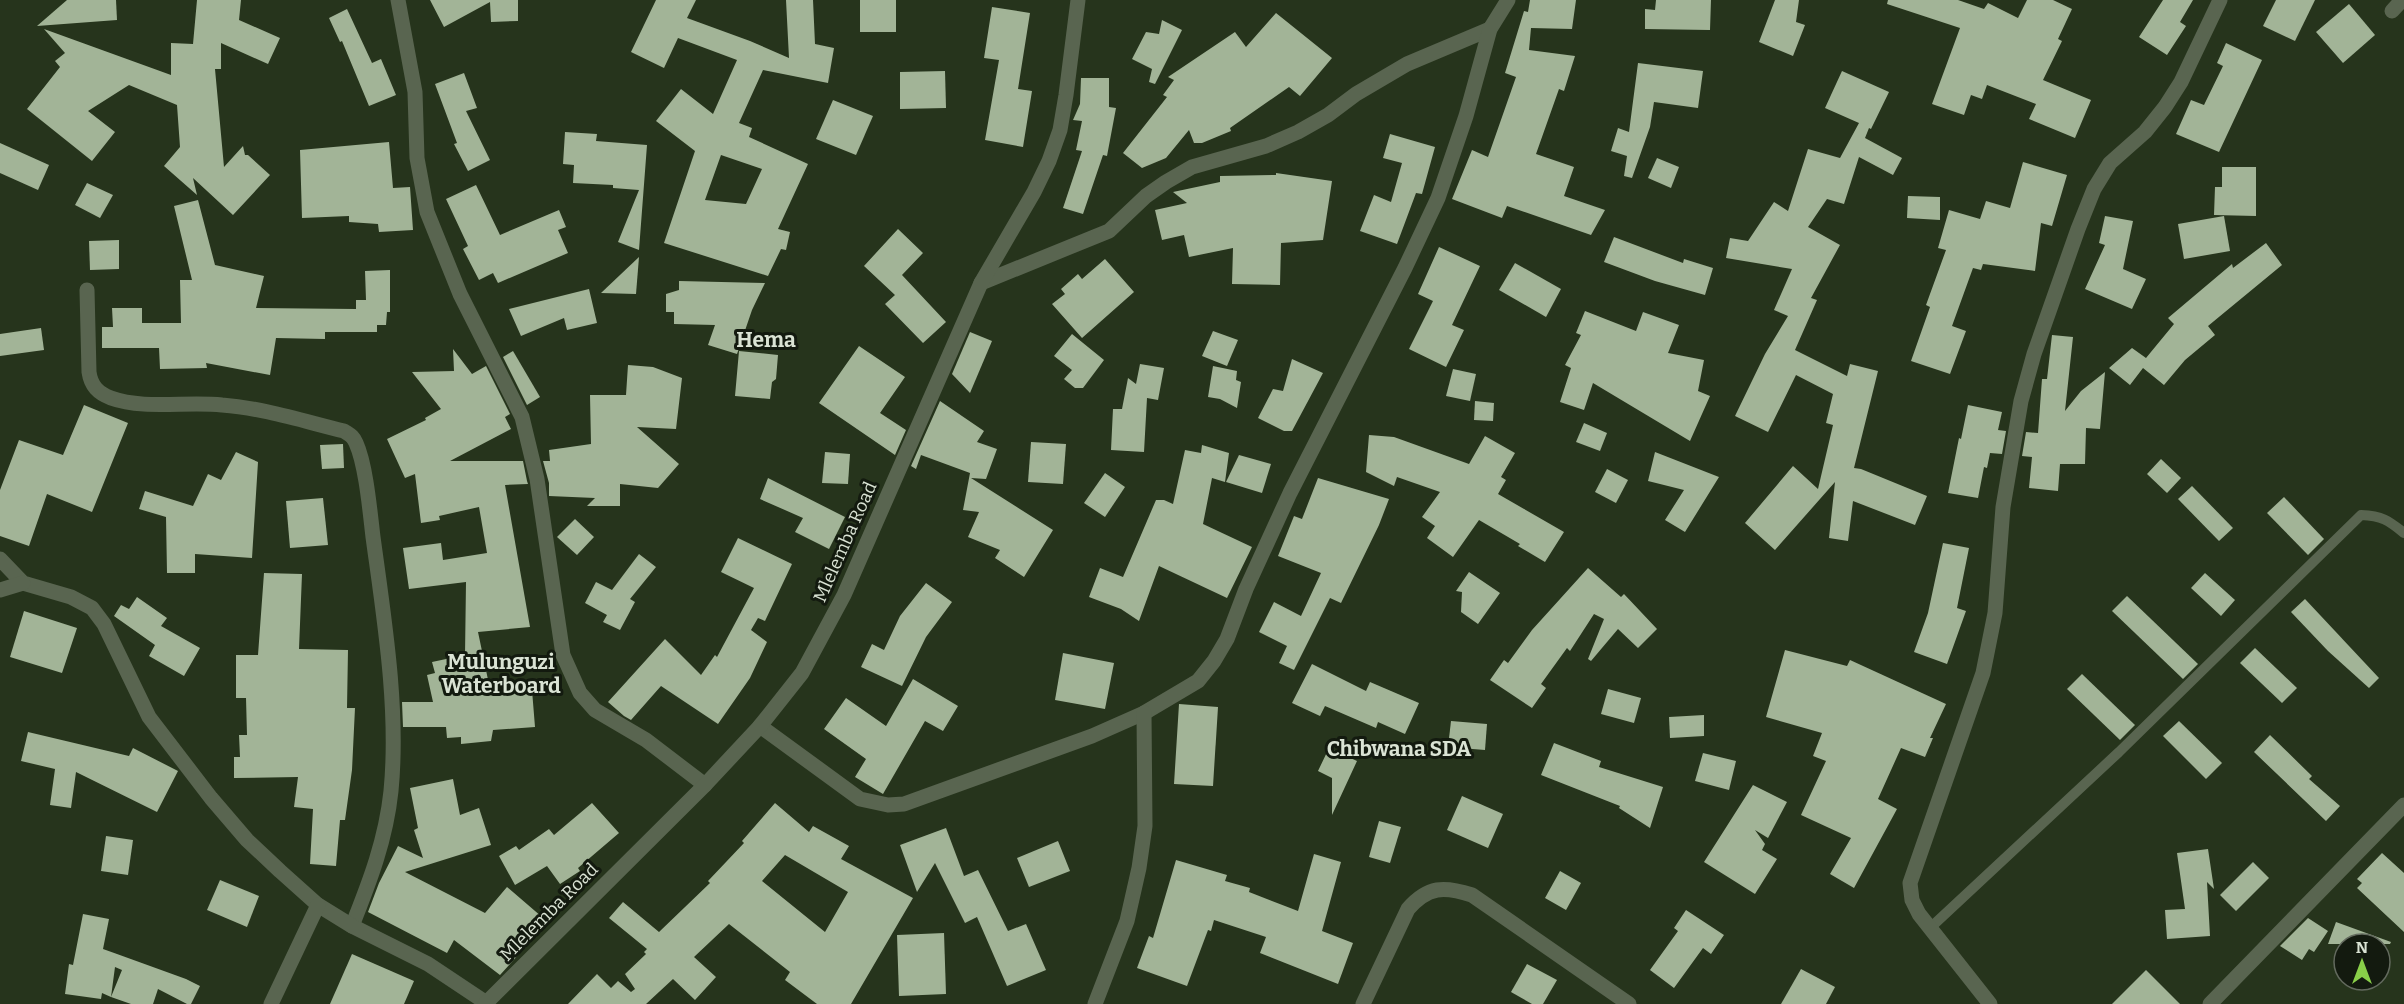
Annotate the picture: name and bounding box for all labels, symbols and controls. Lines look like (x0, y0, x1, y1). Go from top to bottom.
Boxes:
district label: Hema (736, 327, 796, 353)
street label: Mlelemba Road (809, 478, 882, 606)
district label: Mulunguzi Waterboard (441, 649, 561, 699)
district label: Chibwana SDA (1327, 736, 1471, 762)
street label: Mlelemba Road (495, 858, 603, 966)
north arrow (2332, 932, 2392, 992)
text: N (2356, 938, 2368, 957)

